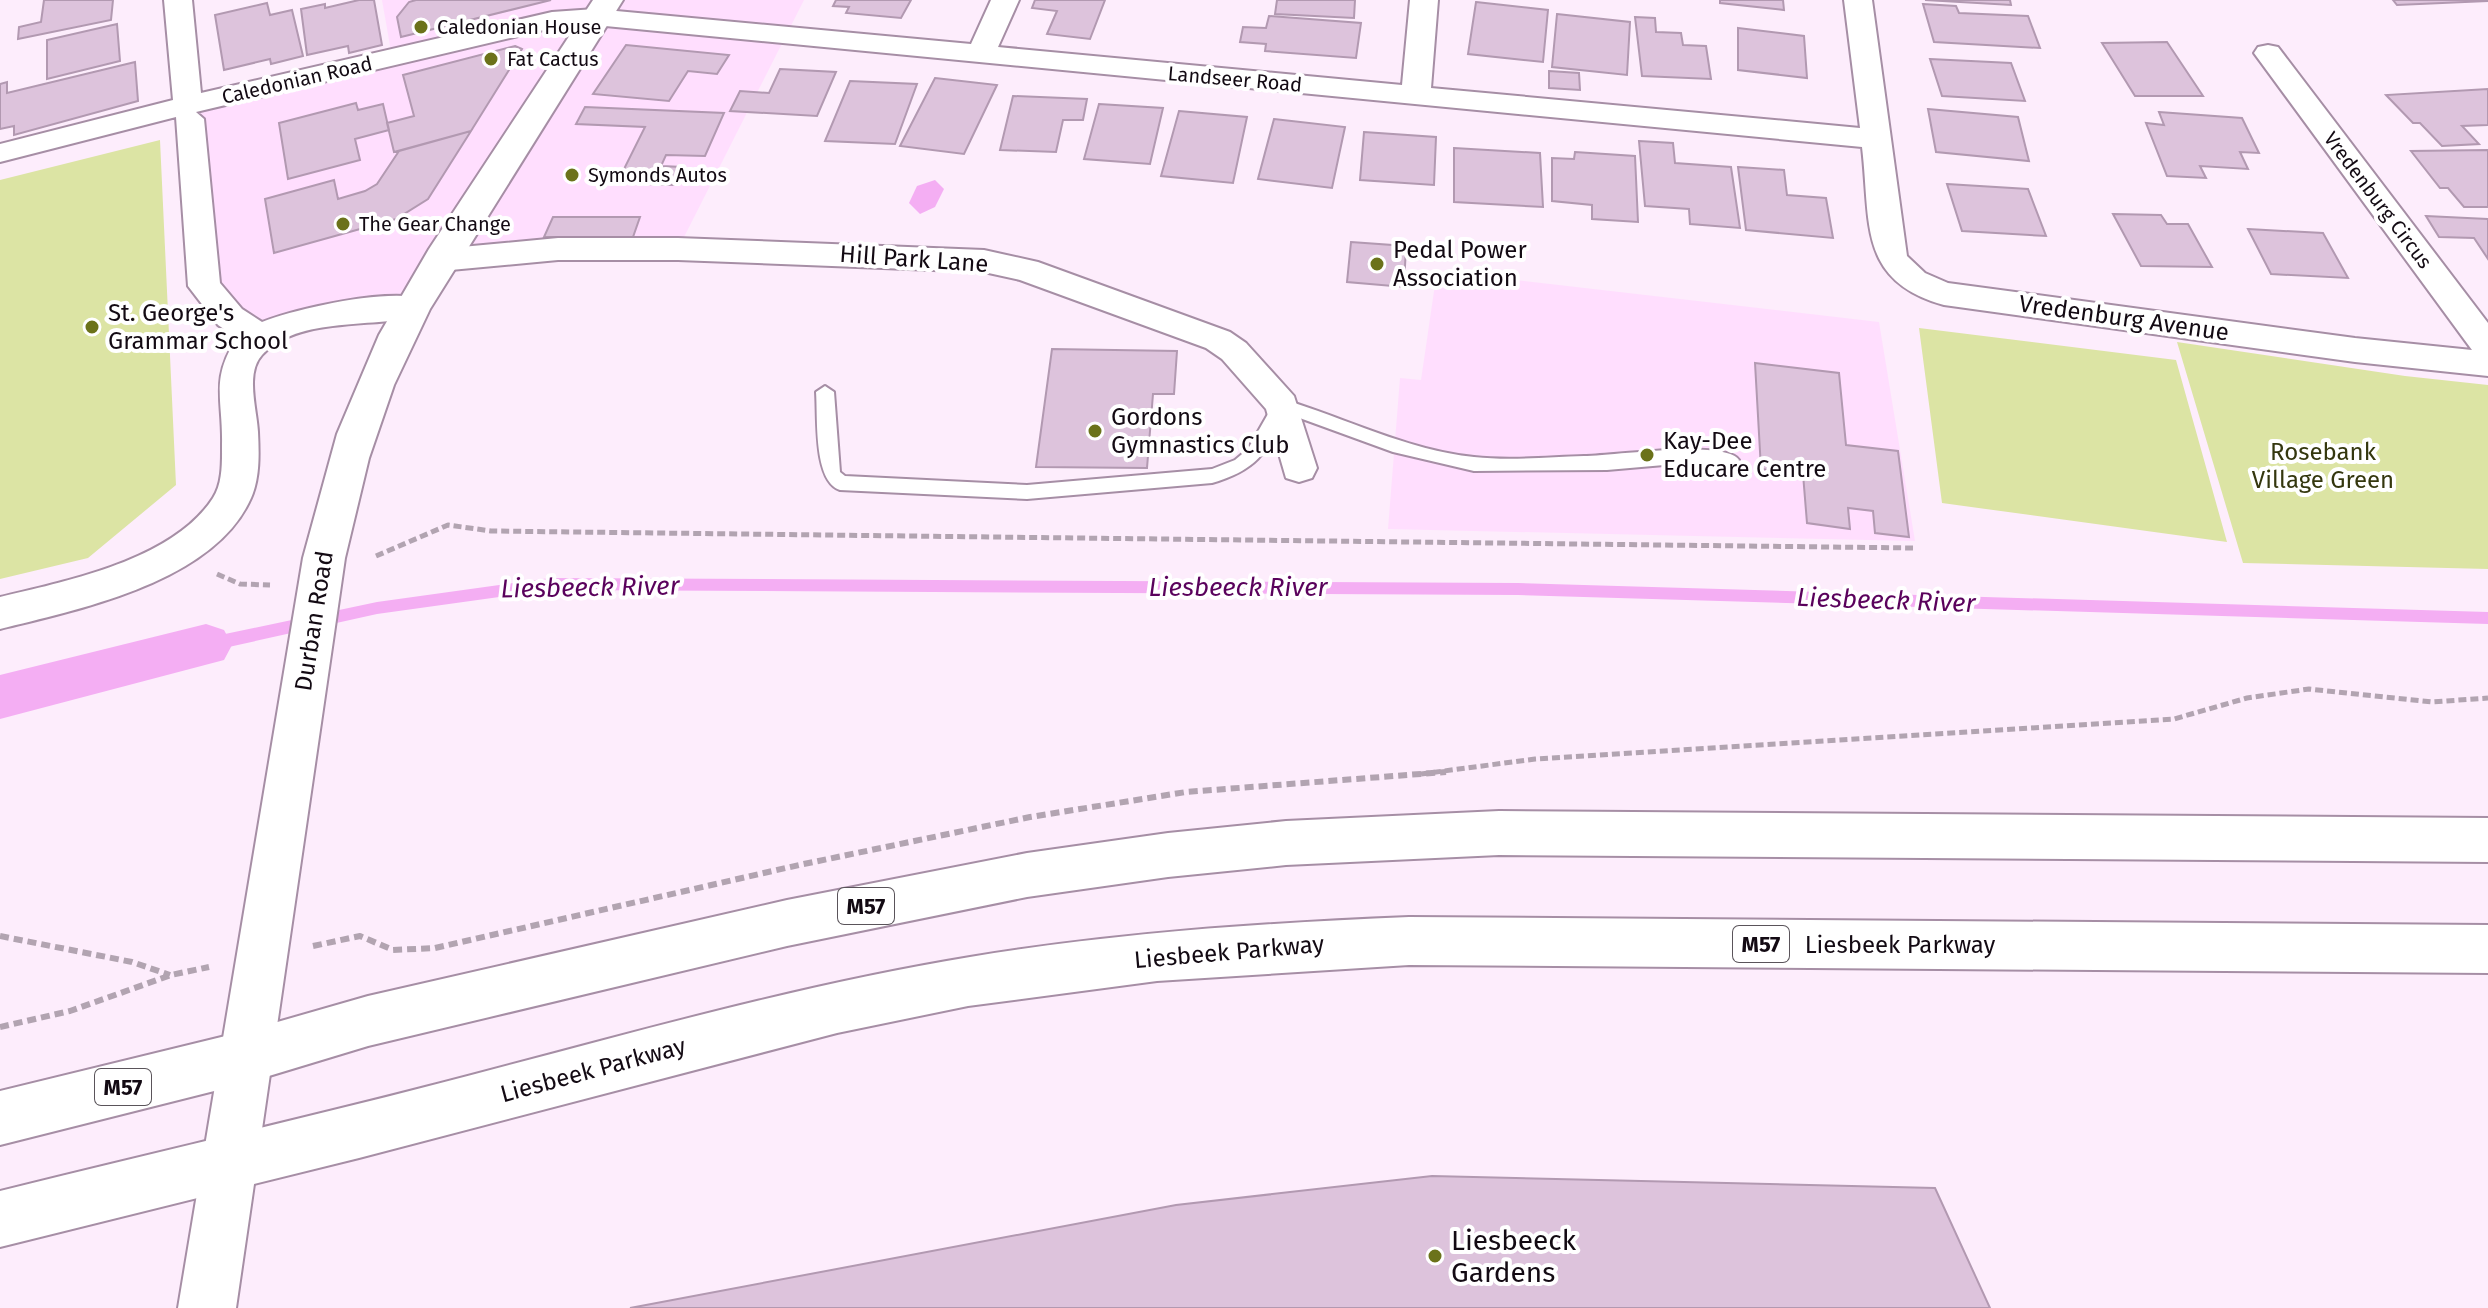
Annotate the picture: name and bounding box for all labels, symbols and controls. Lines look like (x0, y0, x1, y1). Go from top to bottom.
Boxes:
place label: Caledonian House (437, 15, 601, 39)
marker: Caledonian House (412, 18, 430, 36)
place label: Fat Cactus (507, 47, 599, 71)
marker: Fat Cactus (482, 50, 500, 68)
street label: Caledonian Road (220, 51, 374, 109)
street label: Landseer Road (1167, 61, 1303, 97)
street label: Vredenburg Circus (2319, 127, 2437, 273)
place label: Symonds Autos (588, 163, 727, 187)
marker: Symonds Autos (563, 166, 581, 184)
place label: The Gear Change (359, 212, 511, 236)
marker: The Gear Change (334, 215, 352, 233)
place label: Pedal Power Association (1393, 236, 1527, 292)
street label: Hill Park Lane (839, 240, 989, 278)
marker: Pedal Power Association (1368, 255, 1386, 273)
street label: Vredenburg Avenue (2017, 289, 2231, 347)
place label: St. George's Grammar School (108, 299, 288, 355)
marker: St. George's Grammar School (83, 318, 101, 336)
place label: Gordons Gymnastics Club (1111, 403, 1290, 459)
marker: Gordons Gymnastics Club (1086, 422, 1104, 440)
place label: Kay-Dee Educare Centre (1663, 427, 1826, 483)
park label: Rosebank Village Green (2252, 438, 2394, 494)
marker: Kay-Dee Educare Centre (1638, 446, 1656, 464)
street label: Durban Road (289, 549, 339, 693)
water label: Liesbeeck River (500, 570, 681, 605)
water label: Liesbeeck River (1148, 572, 1329, 603)
water label: Liesbeeck River (1796, 582, 1977, 619)
road number: M57 (838, 888, 894, 924)
road number: M57 (1733, 926, 1789, 962)
street label: Liesbeek Parkway (1133, 930, 1325, 974)
street label: Liesbeek Parkway (1805, 931, 1996, 959)
street label: Liesbeek Parkway (497, 1032, 689, 1108)
road number: M57 (95, 1069, 151, 1105)
place label: Liesbeeck Gardens (1451, 1224, 1577, 1289)
marker: Liesbeeck Gardens (1426, 1247, 1444, 1265)

